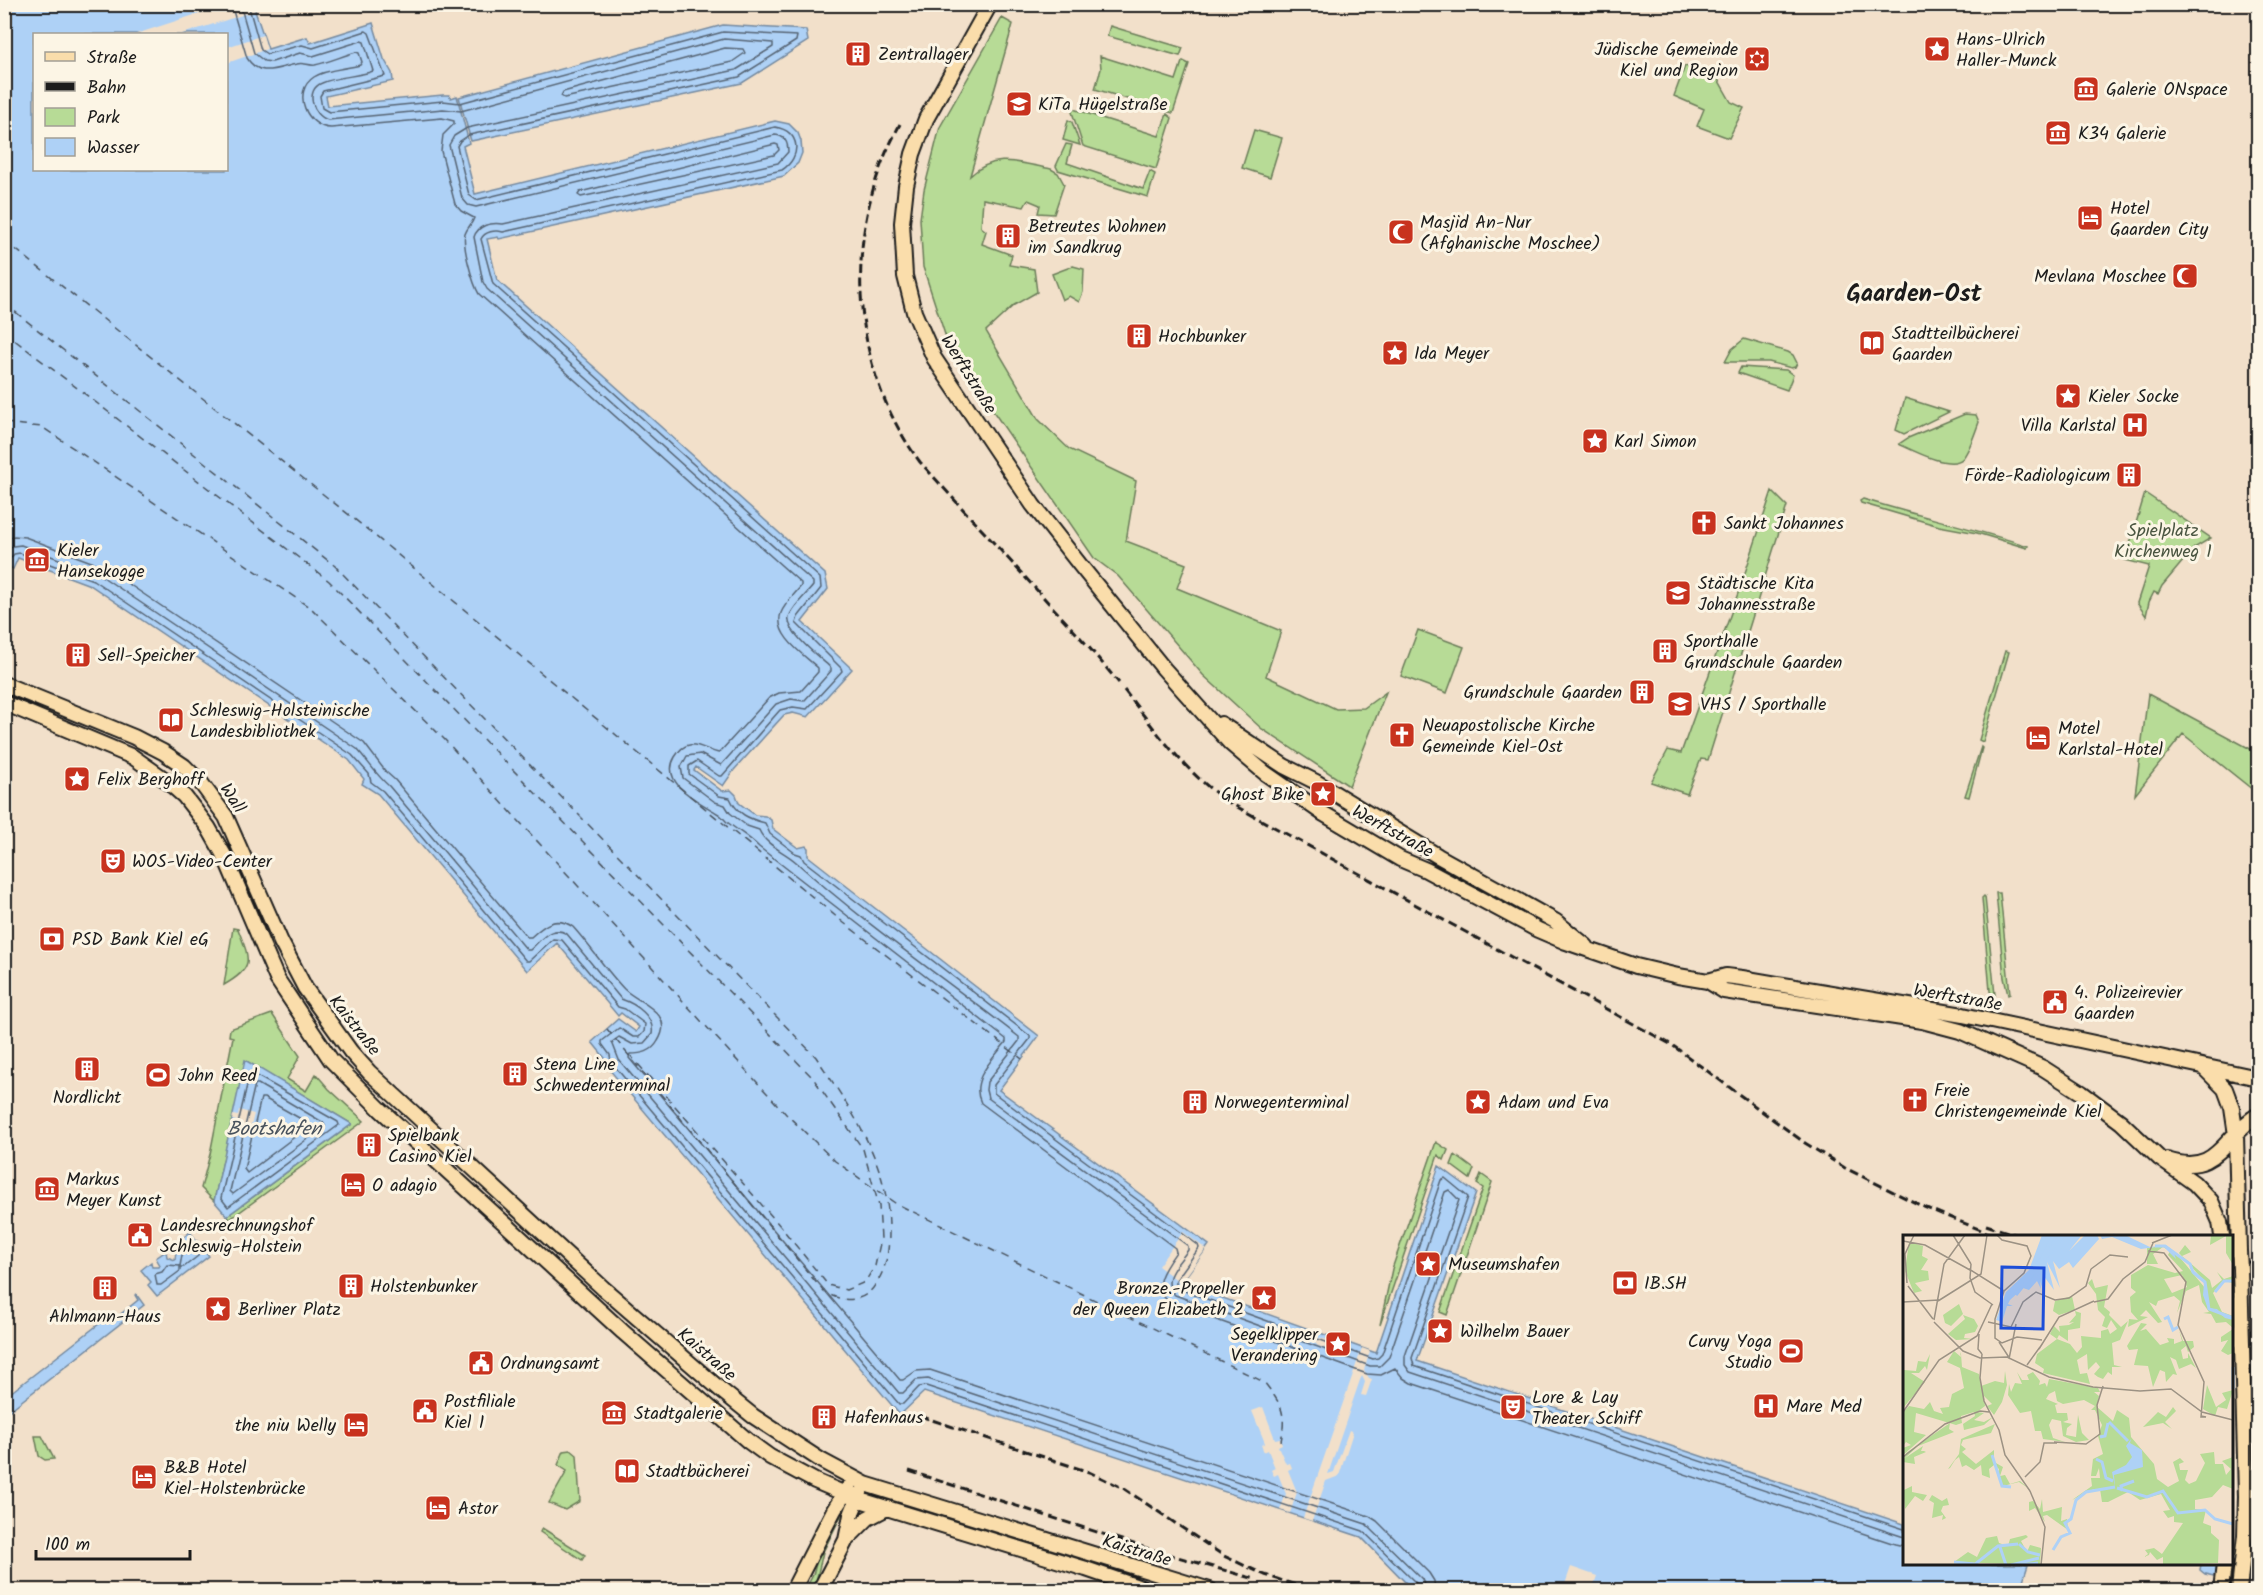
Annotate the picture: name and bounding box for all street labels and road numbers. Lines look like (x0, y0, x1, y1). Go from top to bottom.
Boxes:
street label: Werftstraße (932, 329, 1004, 420)
street label: Wall (211, 778, 253, 820)
street label: Werftstraße (1346, 798, 1438, 867)
street label: Werftstraße (1911, 976, 2004, 1021)
street label: Kaistraße (321, 989, 387, 1063)
street label: Kaistraße (670, 1321, 742, 1389)
street label: Kaistraße (1098, 1527, 1175, 1576)

